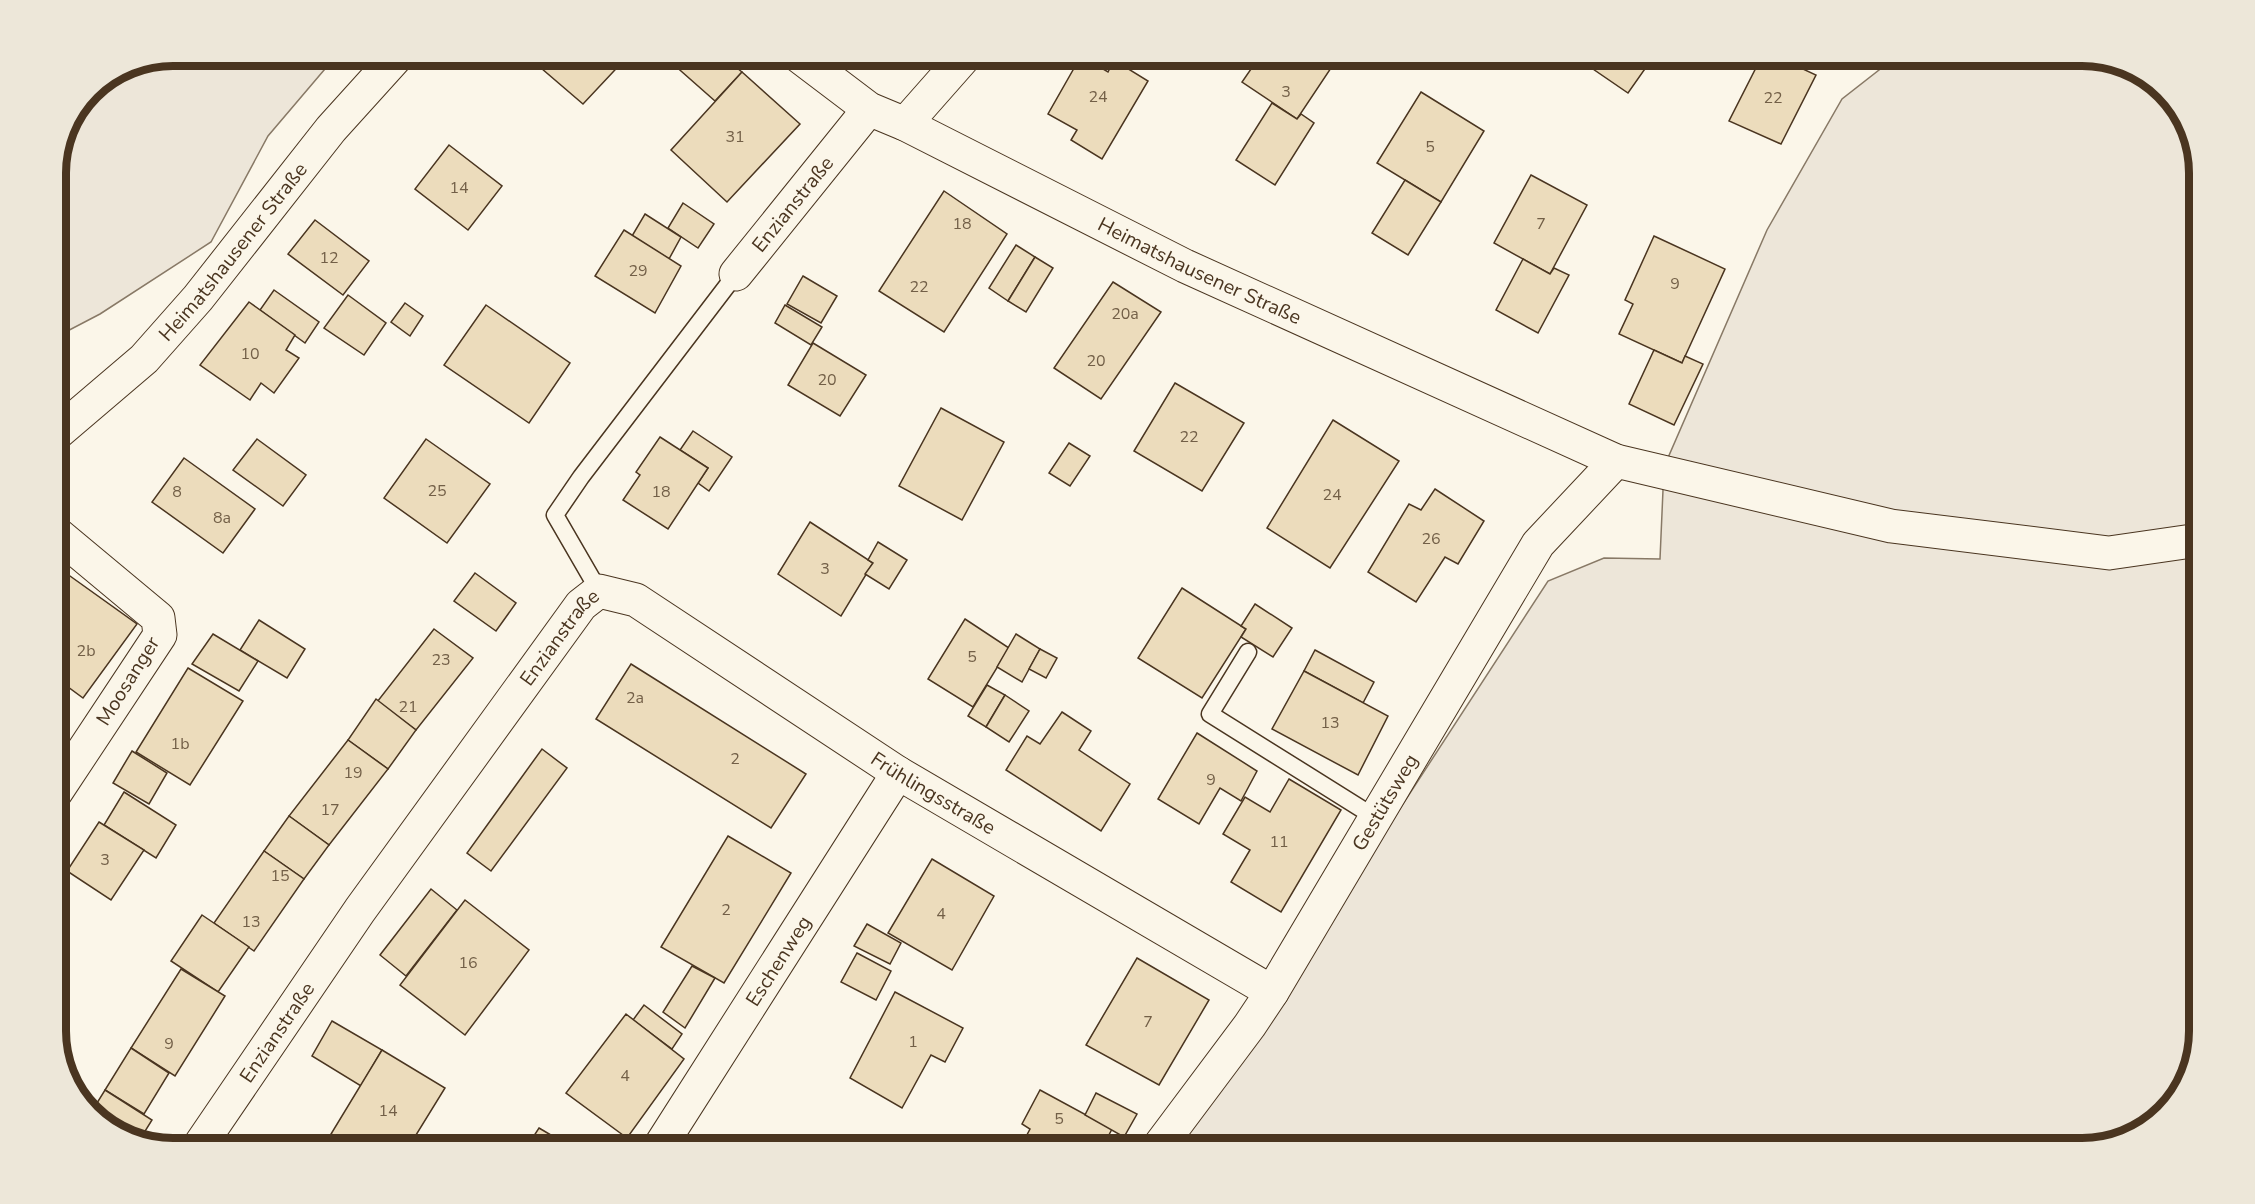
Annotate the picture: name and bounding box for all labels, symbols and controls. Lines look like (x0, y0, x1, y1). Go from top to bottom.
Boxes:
house number: 3 (1281, 81, 1291, 103)
house number: 24 (1088, 86, 1108, 108)
house number: 22 (1763, 87, 1783, 109)
house number: 31 (725, 126, 745, 148)
house number: 5 (1425, 136, 1435, 158)
street label: Enzianstraße (746, 150, 839, 258)
street label: Heimatshausener Straße (153, 157, 313, 347)
house number: 14 (449, 177, 469, 199)
street label: Heimatshausener Straße (1093, 211, 1306, 330)
house number: 18 (952, 213, 972, 235)
house number: 7 (1536, 213, 1546, 235)
house number: 12 (319, 247, 339, 269)
house number: 29 (628, 260, 648, 282)
house number: 9 (1670, 273, 1680, 295)
house number: 22 (909, 276, 929, 298)
house number: 20a (1111, 303, 1139, 325)
house number: 10 (240, 343, 260, 365)
house number: 20 (1086, 350, 1106, 372)
house number: 20 (817, 369, 837, 391)
house number: 22 (1179, 426, 1199, 448)
house number: 25 (427, 480, 447, 502)
house number: 8 (172, 481, 182, 503)
house number: 18 (651, 481, 671, 503)
house number: 24 (1322, 484, 1342, 506)
house number: 8a (213, 507, 231, 529)
house number: 26 (1421, 528, 1441, 550)
house number: 3 (820, 558, 830, 580)
street label: Enzianstraße (513, 582, 605, 691)
street label: Moosanger (90, 631, 166, 731)
house number: 2b (77, 640, 95, 662)
house number: 5 (967, 646, 977, 668)
house number: 23 (431, 649, 451, 671)
house number: 2a (626, 687, 644, 709)
house number: 21 (398, 696, 418, 718)
house number: 13 (1320, 712, 1340, 734)
house number: 1b (171, 733, 189, 755)
street label: Frühlingsstraße (866, 745, 1001, 841)
house number: 2 (730, 748, 740, 770)
street label: Gestütsweg (1345, 749, 1424, 856)
house number: 19 (343, 762, 363, 784)
house number: 9 (1206, 769, 1216, 791)
house number: 17 (320, 799, 340, 821)
house number: 11 (1269, 831, 1289, 853)
house number: 3 (100, 849, 110, 871)
house number: 15 (270, 865, 290, 887)
house number: 2 (721, 899, 731, 921)
house number: 4 (936, 903, 946, 925)
street label: Eschenweg (739, 910, 817, 1011)
house number: 13 (241, 911, 261, 933)
house number: 16 (458, 952, 478, 974)
street label: Enzianstraße (233, 977, 321, 1088)
house number: 7 (1143, 1011, 1153, 1033)
house number: 1 (908, 1031, 918, 1053)
house number: 9 (164, 1033, 174, 1055)
house number: 4 (620, 1065, 630, 1087)
house number: 14 (378, 1100, 398, 1122)
house number: 5 (1054, 1108, 1064, 1130)

